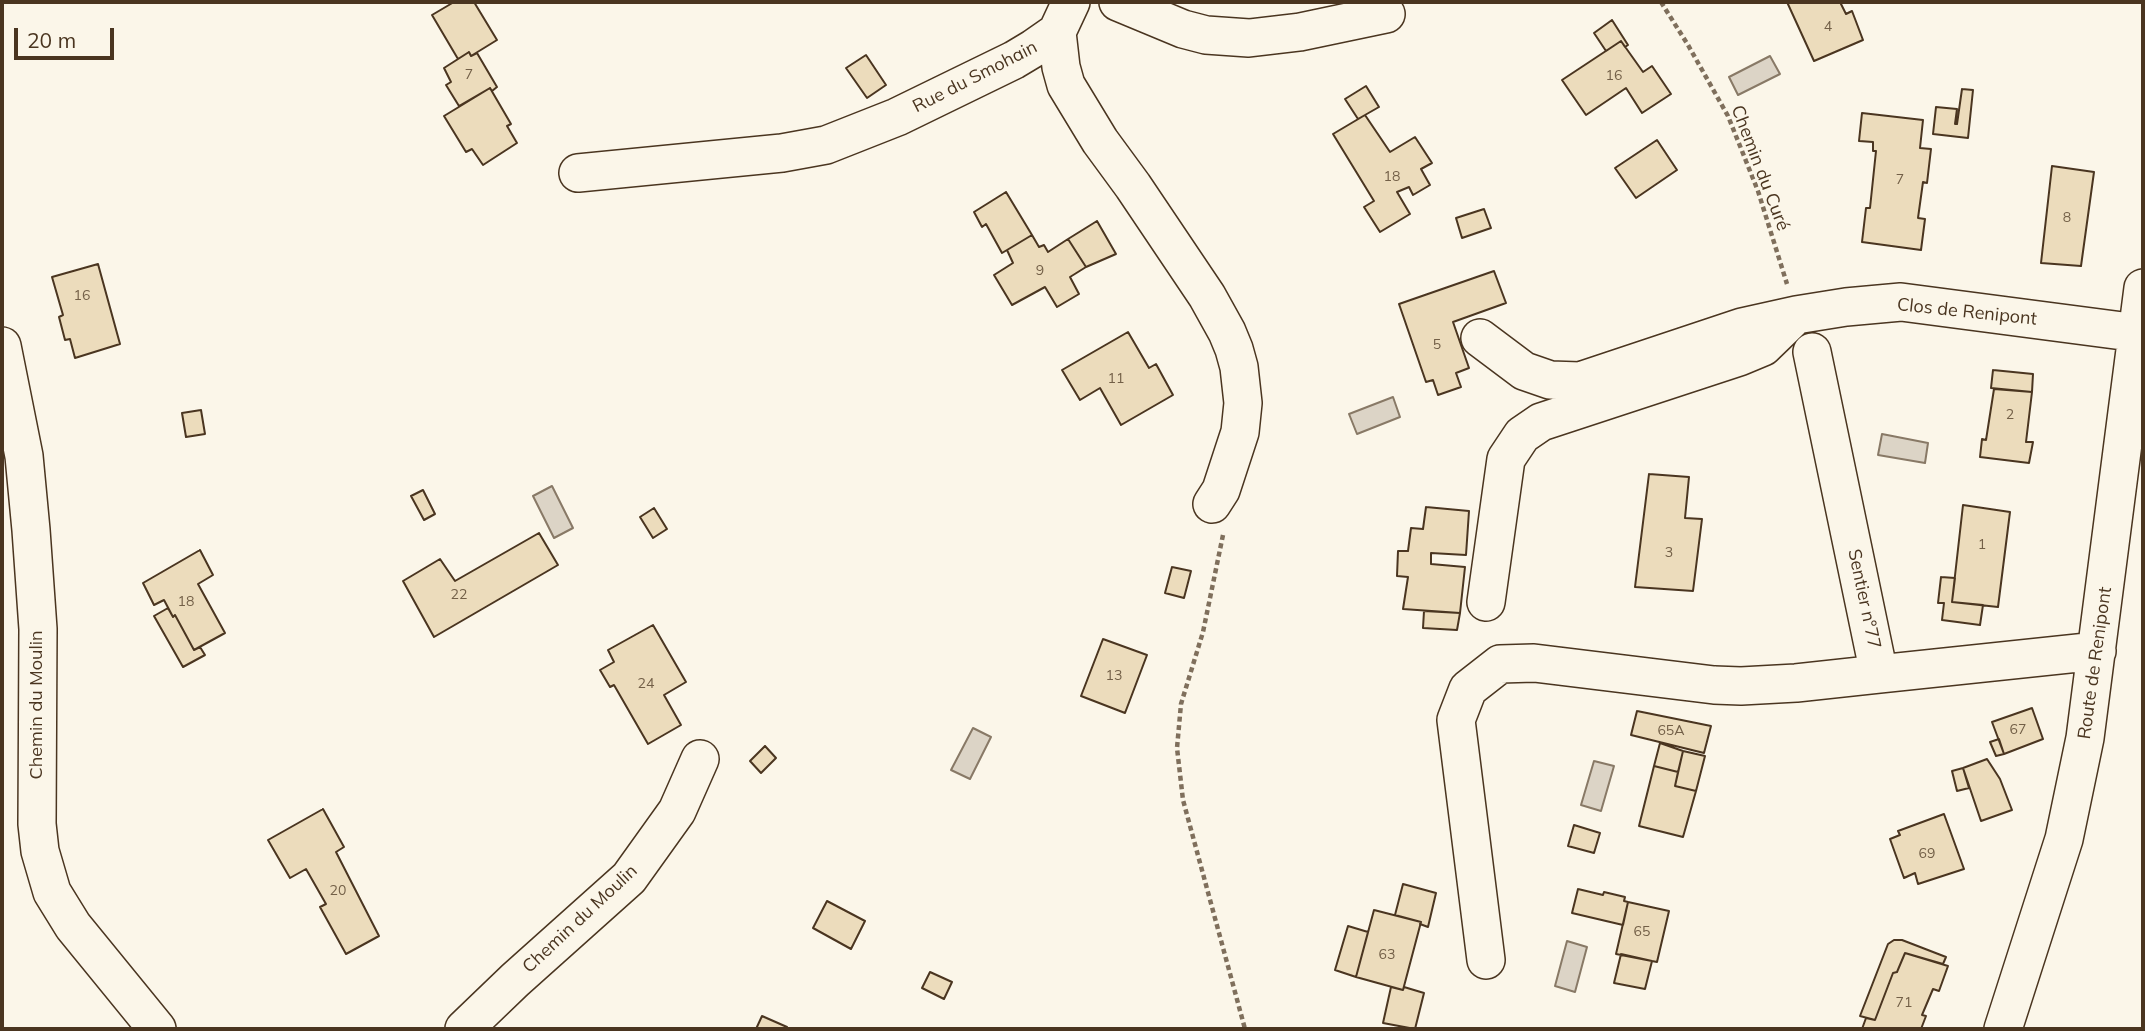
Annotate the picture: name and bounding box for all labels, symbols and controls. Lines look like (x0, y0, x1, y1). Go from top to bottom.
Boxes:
scale bar (18, 14, 117, 58)
house number: 4 (1824, 19, 1832, 35)
text: 20 m (27, 27, 76, 53)
street label: Rue du Smohain (909, 36, 1041, 118)
house number: 7 (465, 67, 473, 83)
house number: 16 (1606, 68, 1622, 84)
street label: Chemin du Curé (1726, 102, 1794, 234)
house number: 18 (1384, 169, 1400, 185)
house number: 7 (1896, 172, 1904, 188)
house number: 8 (2063, 210, 2071, 226)
house number: 9 (1036, 263, 1044, 279)
house number: 16 (74, 288, 90, 304)
street label: Clos de Renipont (1896, 294, 2038, 330)
house number: 5 (1433, 337, 1441, 353)
house number: 11 (1108, 371, 1124, 387)
house number: 2 (2006, 407, 2014, 423)
house number: 1 (1978, 537, 1986, 553)
house number: 3 (1665, 545, 1673, 561)
street label: Sentier n°77 (1843, 547, 1885, 651)
street label: Route de Renipont (2074, 585, 2116, 741)
house number: 22 (451, 587, 467, 603)
house number: 18 (178, 594, 194, 610)
street label: Chemin du Moulin (26, 630, 48, 780)
house number: 13 (1106, 668, 1122, 684)
house number: 24 (638, 676, 654, 692)
house number: 67 (2010, 722, 2026, 738)
house number: 65A (1657, 723, 1685, 739)
house number: 69 (1919, 846, 1935, 862)
street label: Chemin du Moulin (518, 860, 642, 978)
house number: 20 (330, 883, 346, 899)
house number: 65 (1634, 924, 1650, 940)
house number: 63 (1379, 947, 1395, 963)
house number: 71 (1896, 995, 1912, 1011)

